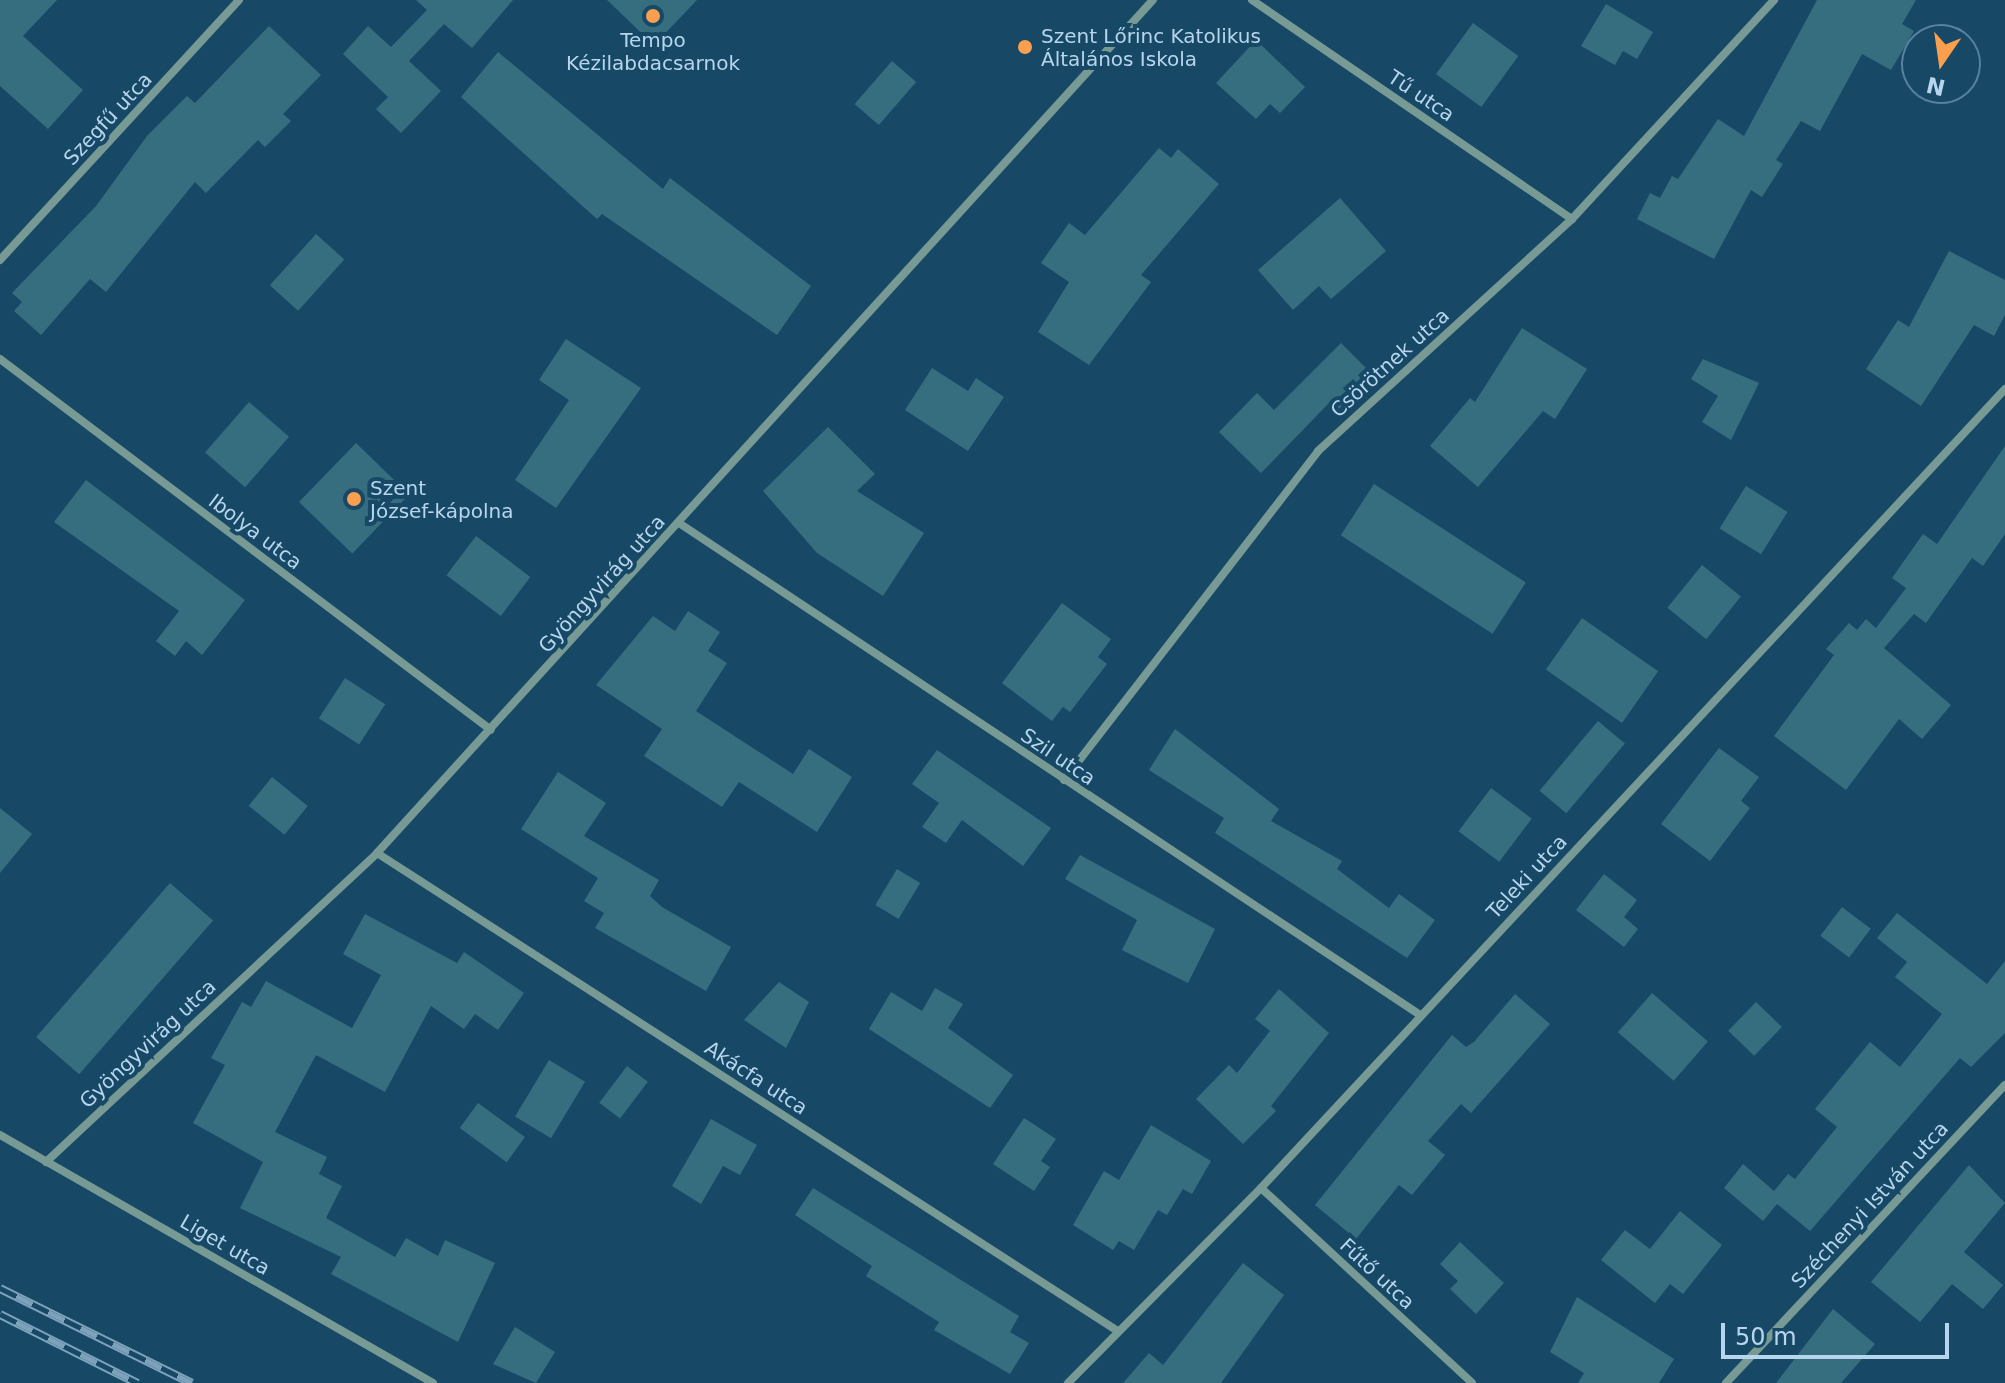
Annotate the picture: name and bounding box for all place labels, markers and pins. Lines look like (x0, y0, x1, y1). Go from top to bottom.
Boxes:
marker: Tempo Kézilabdacsarnok (644, 7, 662, 25)
place label: Szent Lőrinc Katolikus Általános Iskola (1041, 24, 1261, 71)
place label: Tempo Kézilabdacsarnok (566, 28, 740, 75)
marker: Szent Lőrinc Katolikus Általános Iskola (1016, 38, 1034, 56)
place label: Szent József-kápolna (370, 476, 513, 523)
marker: Szent József-kápolna (345, 490, 363, 508)

